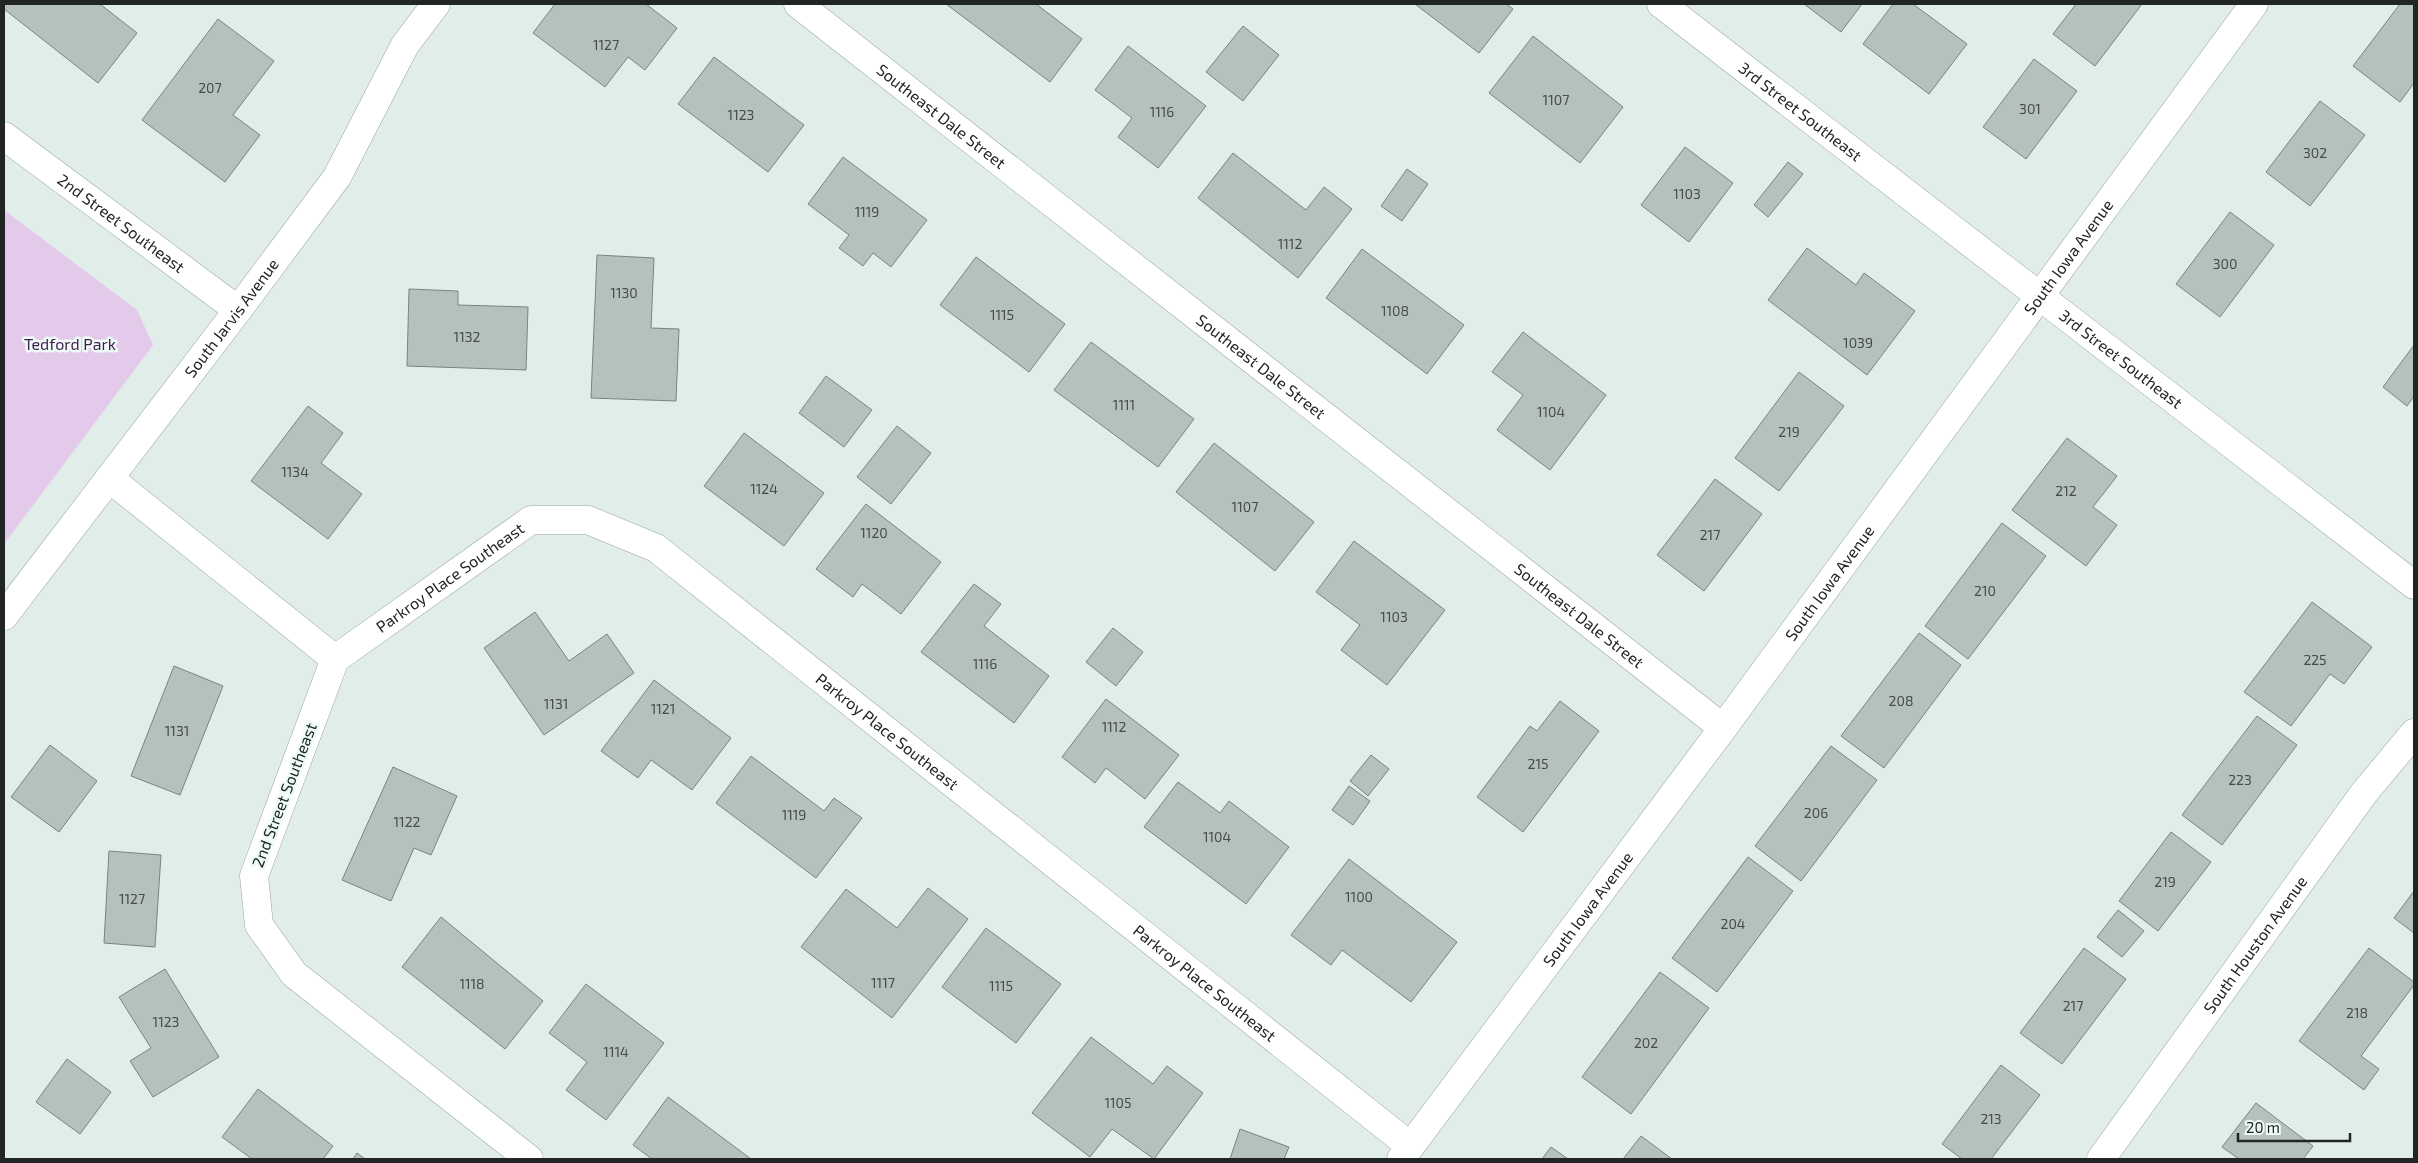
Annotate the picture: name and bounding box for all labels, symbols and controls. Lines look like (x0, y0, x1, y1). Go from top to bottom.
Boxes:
house number: 1127 (593, 36, 619, 53)
street label: 3rd Street Southeast (1735, 58, 1866, 165)
street label: Southeast Dale Street (873, 59, 1010, 172)
house number: 207 (198, 79, 222, 96)
house number: 1107 (1543, 91, 1569, 108)
house number: 301 (2019, 100, 2041, 117)
house number: 1116 (1150, 103, 1174, 120)
house number: 1123 (728, 106, 754, 123)
house number: 302 (2303, 144, 2327, 161)
street label: 2nd Street Southeast (54, 169, 189, 276)
house number: 1103 (1673, 185, 1701, 202)
street label: South Iowa Avenue (2019, 195, 2117, 318)
house number: 1119 (855, 203, 879, 220)
house number: 1112 (1278, 235, 1302, 252)
street label: South Jarvis Avenue (180, 254, 282, 381)
house number: 300 (2213, 255, 2237, 272)
house number: 1130 (610, 284, 638, 301)
house number: 1108 (1381, 302, 1409, 319)
street label: 3rd Street Southeast (2056, 305, 2187, 412)
house number: 1115 (990, 306, 1014, 323)
street label: Southeast Dale Street (1193, 310, 1330, 422)
house number: 1132 (454, 328, 481, 345)
park label: Tedford Park (24, 334, 116, 353)
house number: 1039 (1843, 334, 1873, 351)
house number: 1111 (1113, 396, 1135, 413)
house number: 1104 (1537, 403, 1565, 420)
house number: 219 (1778, 423, 1800, 440)
house number: 1134 (281, 463, 309, 480)
house number: 1124 (750, 480, 778, 497)
house number: 212 (2055, 482, 2077, 499)
house number: 1107 (1232, 498, 1258, 515)
street label: Parkroy Place Southeast (372, 518, 527, 636)
street label: South Iowa Avenue (1781, 521, 1878, 644)
house number: 1120 (860, 524, 888, 541)
house number: 217 (1700, 526, 1720, 543)
street label: Southeast Dale Street (1511, 559, 1648, 671)
house number: 210 (1974, 582, 1996, 599)
house number: 1103 (1380, 608, 1408, 625)
house number: 225 (2303, 651, 2327, 668)
house number: 1116 (973, 655, 997, 672)
street label: Parkroy Place Southeast (812, 669, 963, 793)
house number: 208 (1889, 692, 1913, 709)
house number: 1131 (544, 695, 568, 712)
house number: 1121 (651, 700, 675, 717)
house number: 1112 (1102, 718, 1126, 735)
street label: 2nd Street Southeast (247, 720, 320, 870)
house number: 1131 (165, 722, 189, 739)
house number: 215 (1528, 755, 1548, 772)
house number: 223 (2228, 771, 2252, 788)
house number: 206 (1804, 804, 1828, 821)
house number: 1119 (782, 806, 806, 823)
house number: 1122 (394, 813, 421, 830)
house number: 1104 (1203, 828, 1231, 845)
street label: South Iowa Avenue (1538, 848, 1636, 970)
street label: South Houston Avenue (2199, 872, 2310, 1017)
house number: 219 (2154, 873, 2176, 890)
house number: 1100 (1345, 888, 1373, 905)
house number: 1127 (119, 890, 145, 907)
house number: 204 (1721, 915, 1745, 932)
street label: Parkroy Place Southeast (1130, 920, 1280, 1045)
house number: 1117 (871, 974, 895, 991)
house number: 1118 (459, 975, 485, 992)
house number: 1115 (989, 977, 1013, 994)
house number: 217 (2063, 997, 2083, 1014)
house number: 218 (2346, 1004, 2368, 1021)
house number: 1123 (153, 1013, 179, 1030)
house number: 202 (1634, 1034, 1658, 1051)
house number: 1114 (603, 1043, 629, 1060)
house number: 1105 (1104, 1094, 1132, 1111)
house number: 213 (1980, 1110, 2002, 1127)
scale bar (2238, 1110, 2350, 1142)
text: 20 m (2246, 1118, 2280, 1136)

